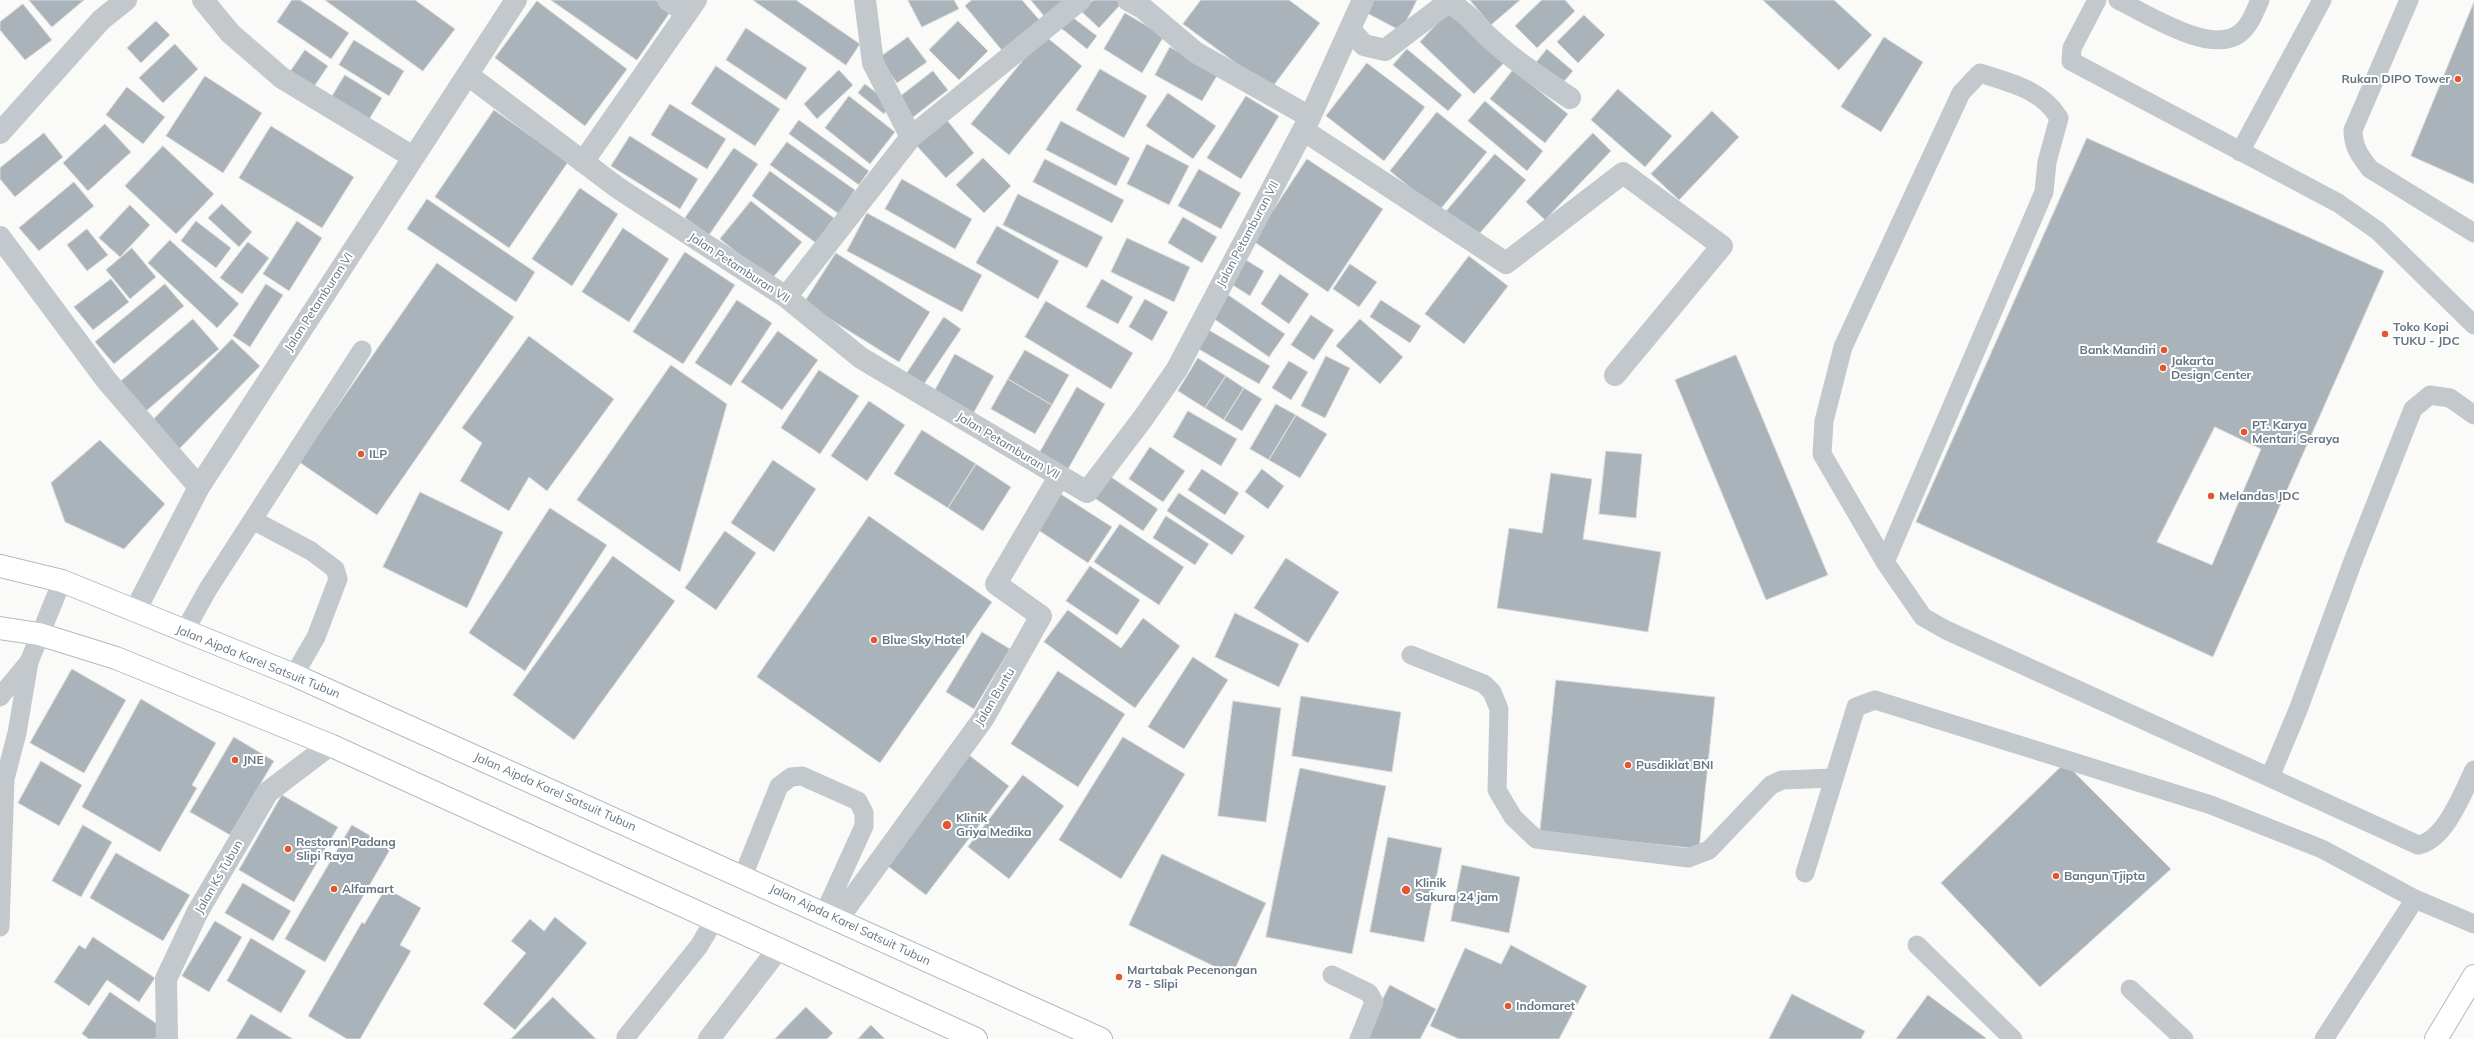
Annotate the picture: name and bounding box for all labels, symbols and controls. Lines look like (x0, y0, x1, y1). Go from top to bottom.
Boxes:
place label: Rukan DIPO Tower (2341, 72, 2450, 86)
marker: Rukan DIPO Tower (2453, 74, 2463, 84)
street label: Jalan Petamburan VII (1214, 179, 1282, 289)
street label: Jalan Petamburan VII (686, 230, 792, 306)
street label: Jalan Petamburan VI (282, 250, 356, 354)
place label: Toko Kopi TUKU - JDC (2393, 320, 2460, 348)
marker: Toko Kopi TUKU - JDC (2380, 329, 2390, 339)
place label: Bank Mandiri (2080, 343, 2156, 357)
marker: Bank Mandiri (2159, 345, 2169, 355)
place label: Jakarta Design Center (2171, 354, 2251, 382)
marker: Jakarta Design Center (2158, 363, 2168, 373)
street label: Jalan Petamburan VII (954, 410, 1062, 482)
place label: PT. Karya Mentari Seraya (2252, 418, 2340, 446)
marker: PT. Karya Mentari Seraya (2239, 427, 2249, 437)
place label: ILP (369, 447, 387, 461)
marker: ILP (356, 449, 366, 459)
place label: Melandas JDC (2219, 489, 2300, 503)
marker: Melandas JDC (2206, 491, 2216, 501)
street label: Jalan Aipda Karel Satsuit Tubun (174, 622, 342, 702)
place label: Blue Sky Hotel (882, 633, 965, 647)
marker: Blue Sky Hotel (869, 635, 879, 645)
street label: Jalan Buntu (972, 666, 1018, 728)
street label: Jalan Aipda Karel Satsuit Tubun (472, 750, 638, 834)
place label: JNE (243, 753, 264, 767)
marker: JNE (230, 755, 240, 765)
place label: Pusdiklat BNI (1636, 758, 1713, 772)
marker: Pusdiklat BNI (1623, 760, 1633, 770)
place label: Klinik Griya Medika (956, 811, 1031, 839)
marker: Klinik Griya Medika (941, 819, 953, 831)
place label: Restoran Padang Slipi Raya (296, 835, 396, 863)
street label: Jalan Ks Tubun (192, 838, 246, 916)
marker: Restoran Padang Slipi Raya (283, 844, 293, 854)
place label: Bangun Tjipta (2064, 869, 2145, 883)
marker: Bangun Tjipta (2051, 871, 2061, 881)
place label: Klinik Sakura 24 jam (1415, 876, 1498, 904)
street label: Jalan Aipda Karel Satsuit Tubun (767, 881, 933, 969)
place label: Alfamart (342, 882, 394, 896)
marker: Alfamart (329, 884, 339, 894)
marker: Klinik Sakura 24 jam (1400, 884, 1412, 896)
place label: Martabak Pecenongan 78 - Slipi (1127, 963, 1257, 991)
marker: Martabak Pecenongan 78 - Slipi (1114, 972, 1124, 982)
place label: Indomaret (1516, 999, 1575, 1013)
marker: Indomaret (1503, 1001, 1513, 1011)

